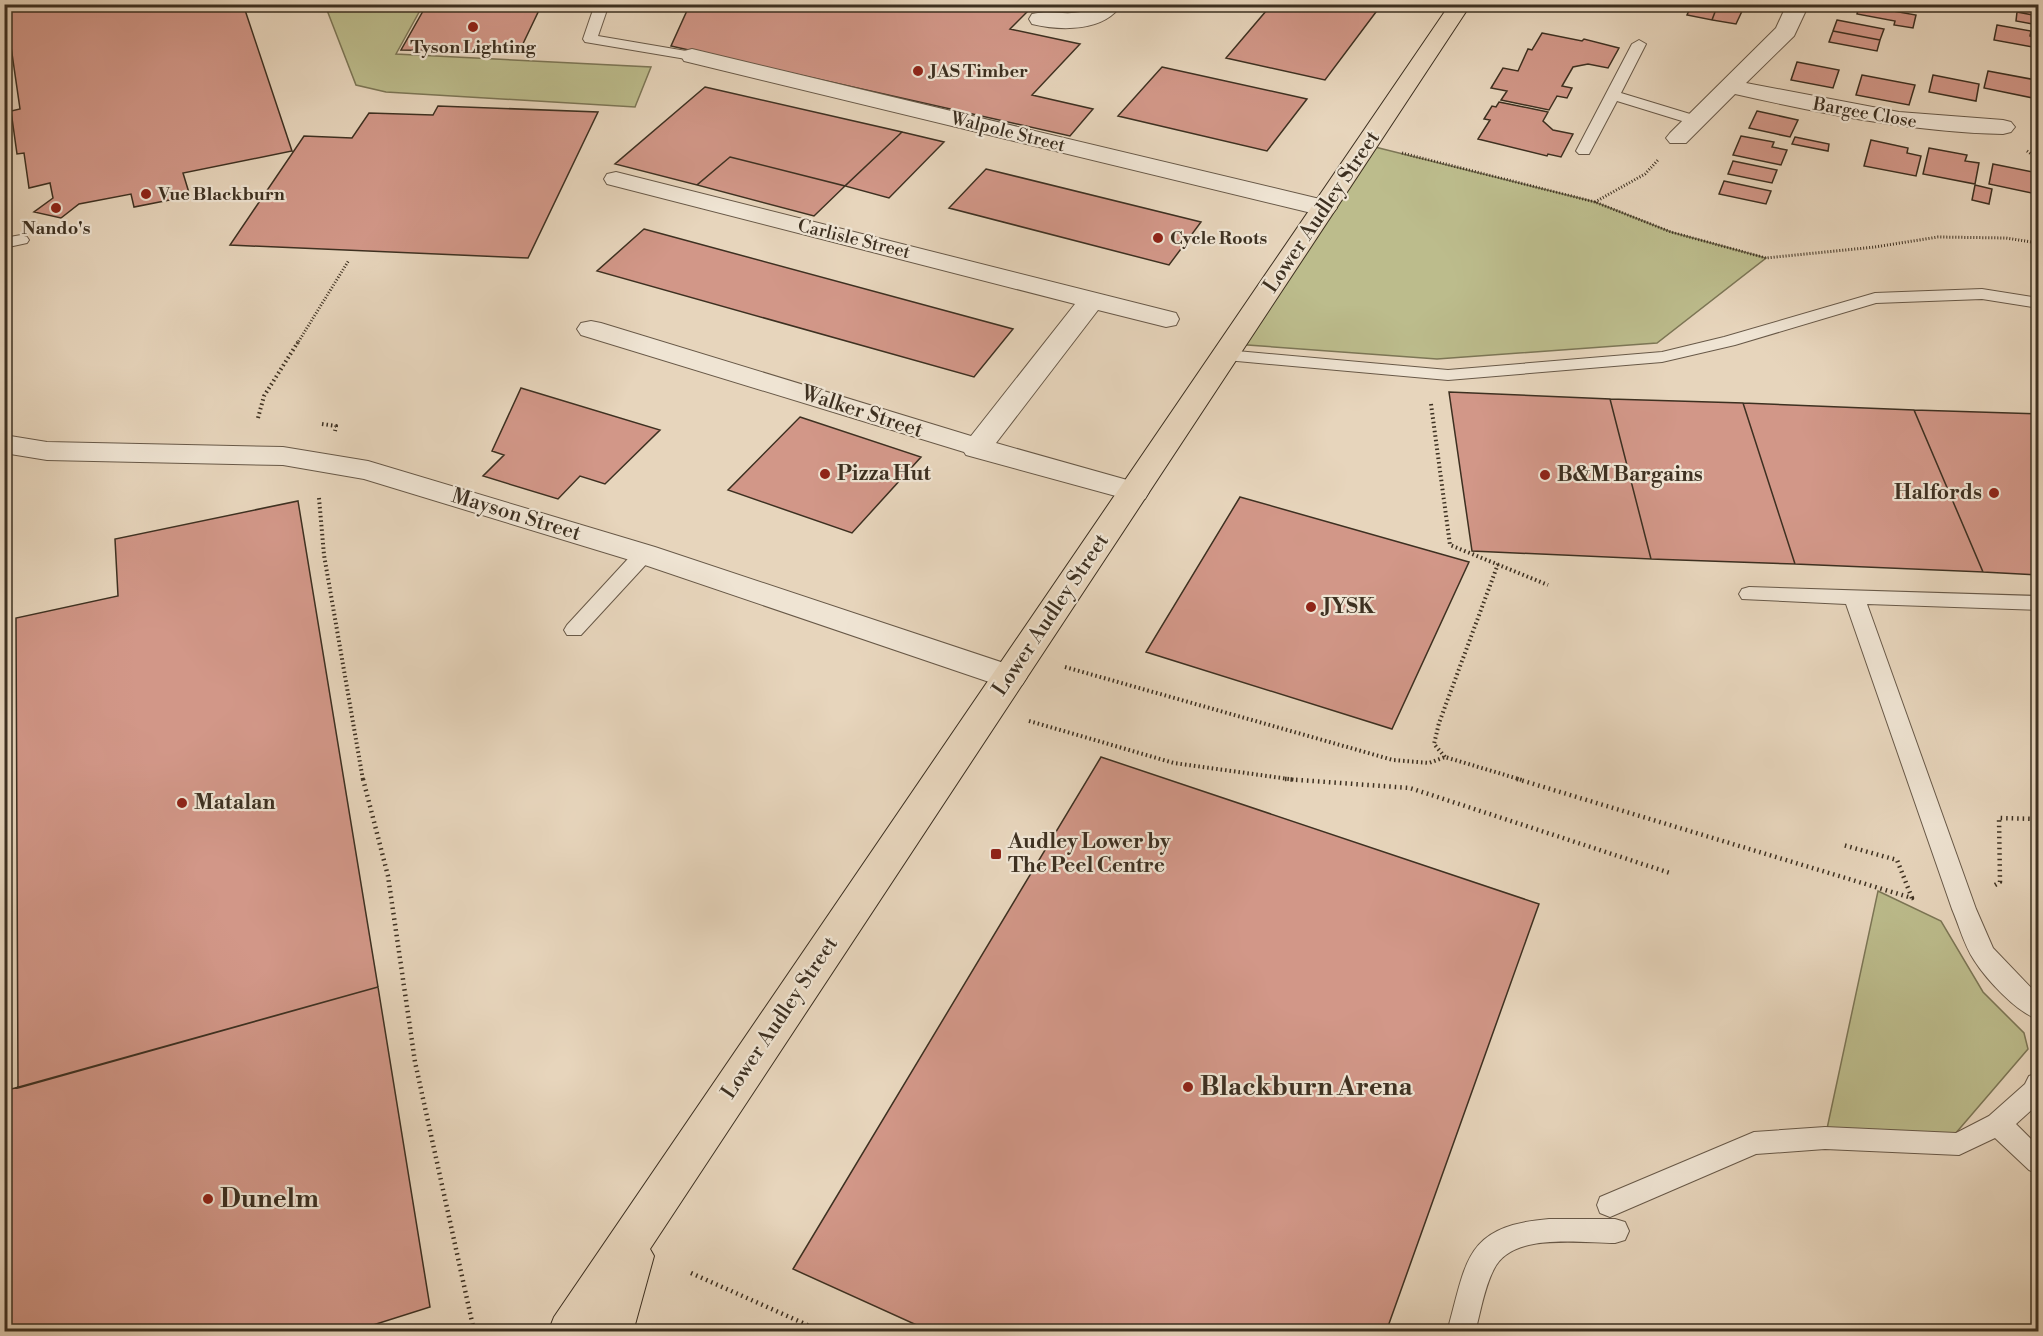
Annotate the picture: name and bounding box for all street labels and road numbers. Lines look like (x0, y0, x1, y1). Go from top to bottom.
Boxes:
street label: Bargee Close (1810, 92, 1919, 133)
street label: Walpole Street (947, 106, 1068, 157)
street label: Lower Audley Street (1258, 125, 1386, 298)
street label: Carlisle Street (795, 214, 913, 264)
street label: Walker Street (797, 380, 927, 444)
street label: Mayson Street (448, 483, 584, 547)
street label: Lower Audley Street (987, 528, 1115, 701)
street label: Lower Audley Street (716, 931, 844, 1104)

